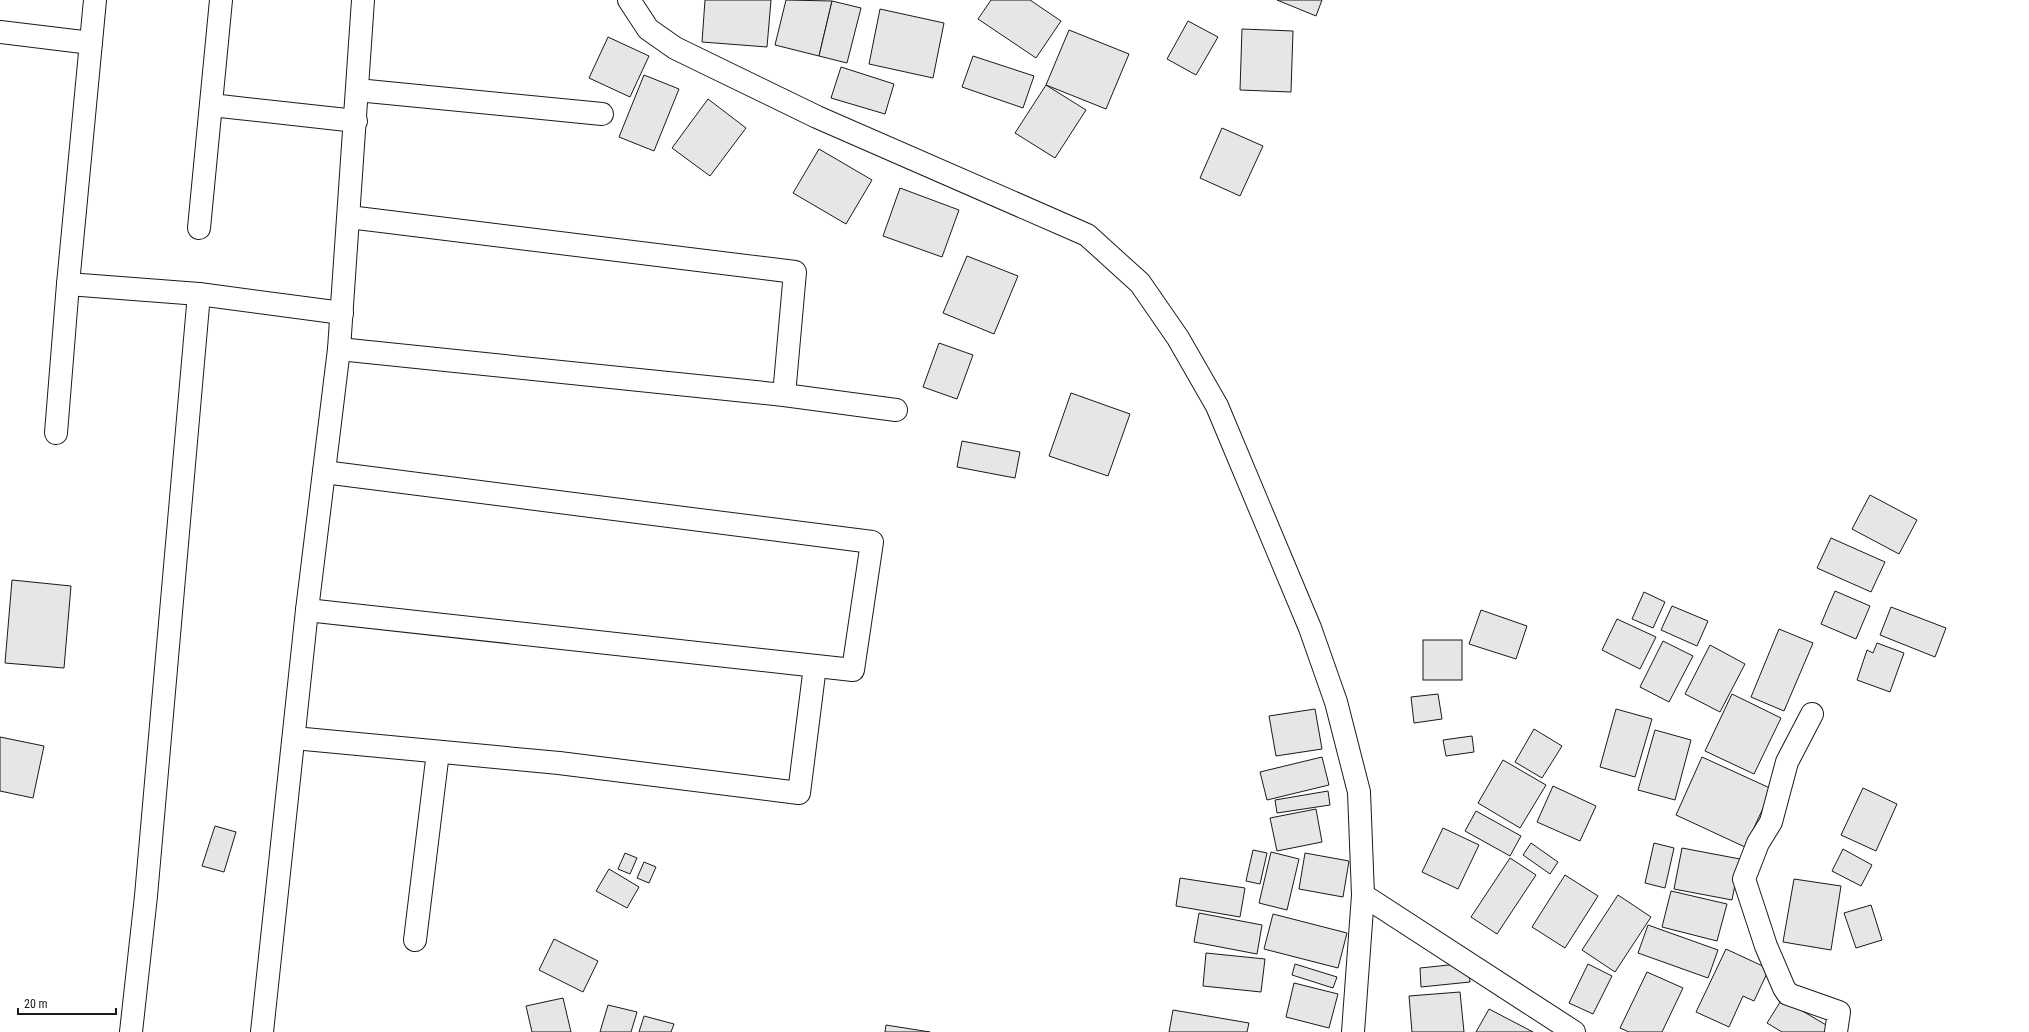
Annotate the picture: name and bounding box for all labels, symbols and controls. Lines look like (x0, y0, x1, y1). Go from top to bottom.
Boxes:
scale bar (18, 990, 116, 1016)
text: 20 m (24, 997, 48, 1011)

